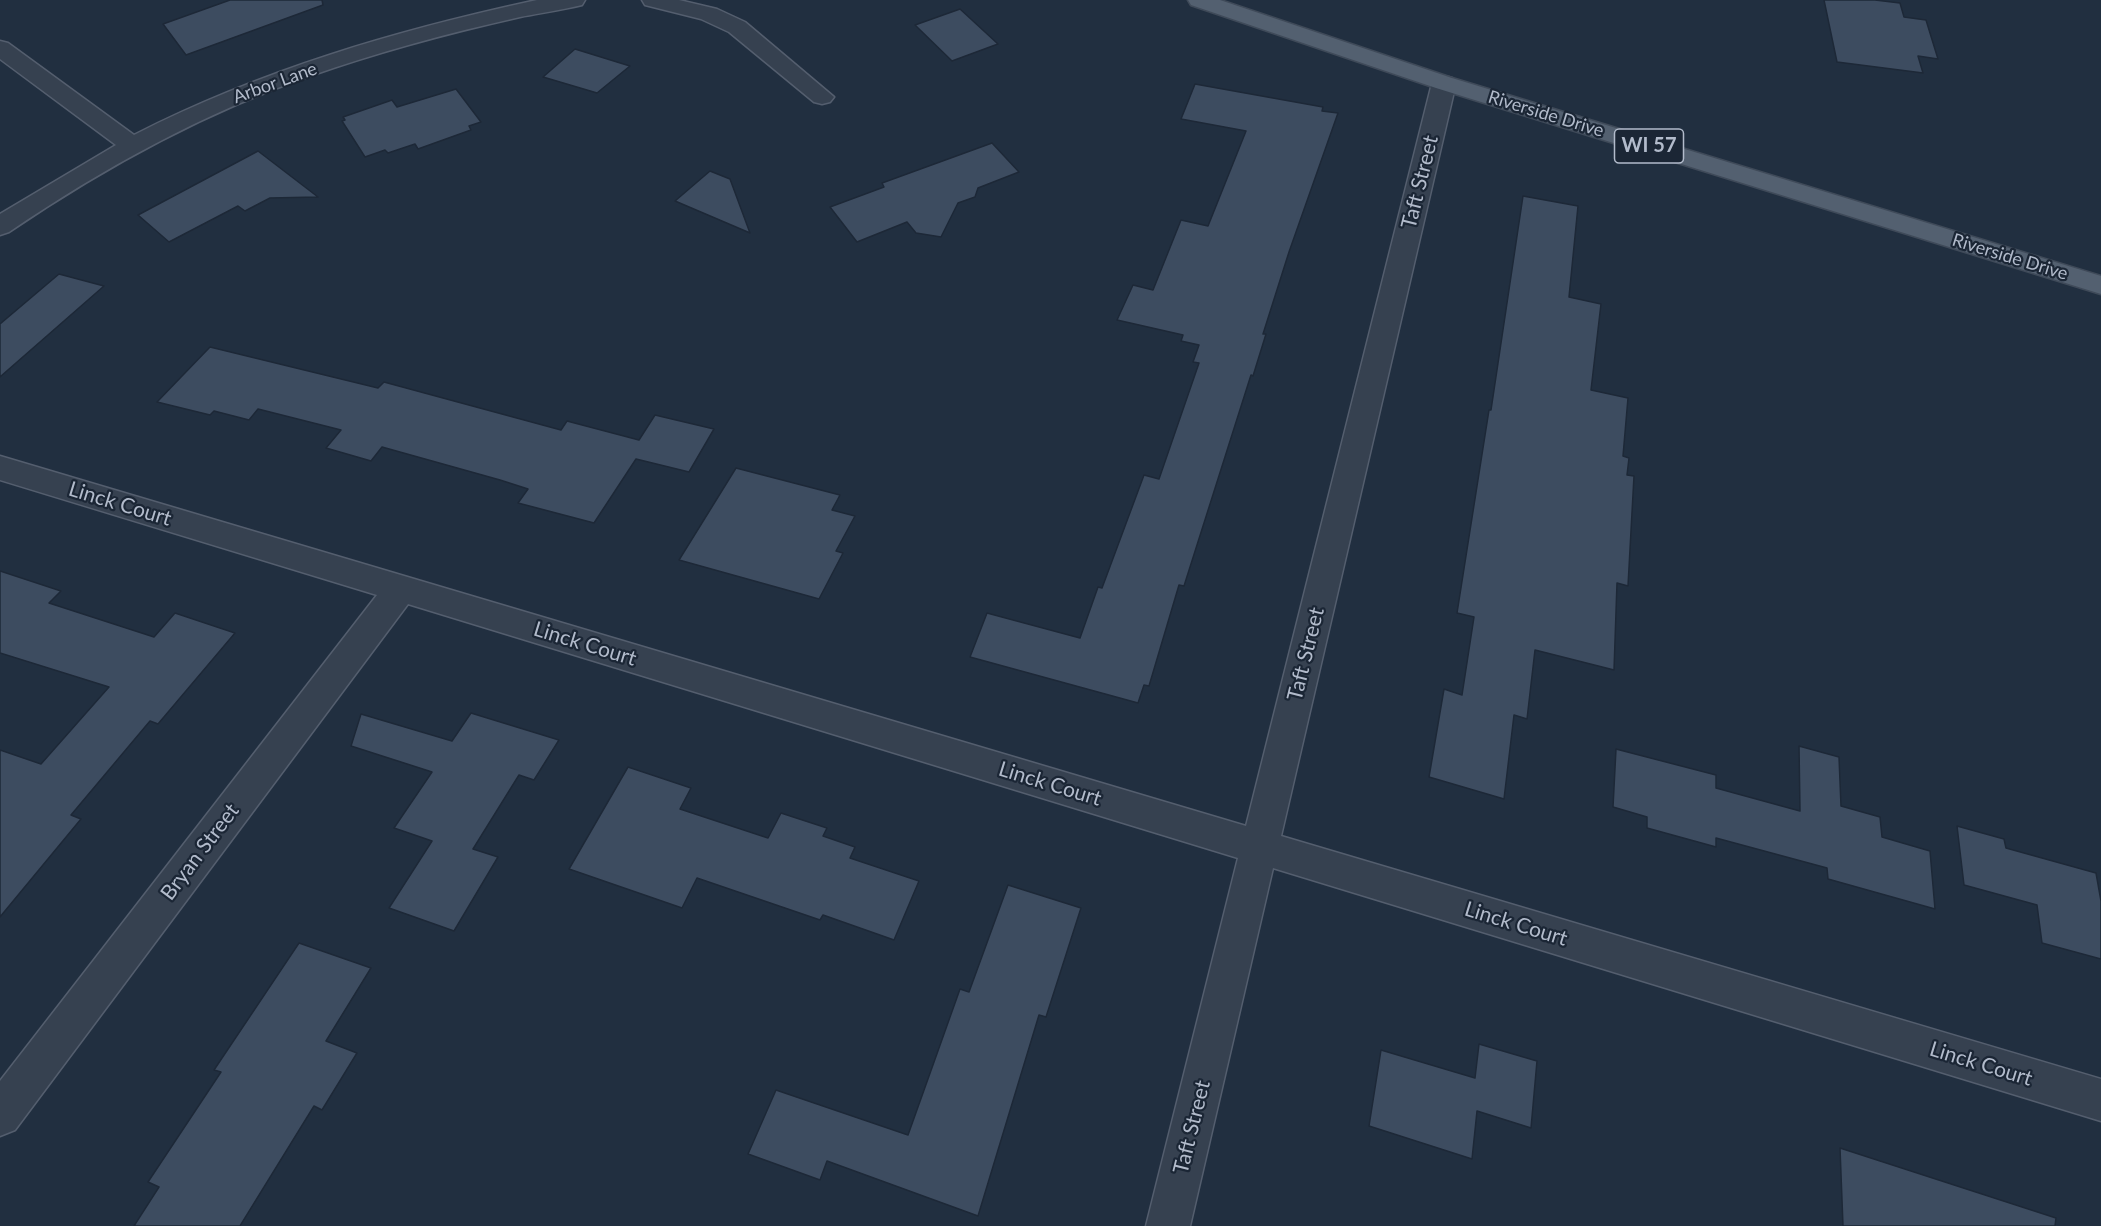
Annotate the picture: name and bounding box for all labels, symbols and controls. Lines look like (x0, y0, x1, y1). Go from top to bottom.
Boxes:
street label: Arbor Lane (230, 58, 320, 108)
street label: Riverside Drive (1486, 86, 1606, 142)
road number: WI 57 (1614, 129, 1684, 163)
street label: Taft Street (1396, 133, 1444, 231)
street label: Riverside Drive (1950, 229, 2070, 285)
street label: Linck Court (66, 476, 174, 532)
street label: Taft Street (1282, 605, 1330, 703)
street label: Linck Court (531, 616, 639, 672)
street label: Linck Court (996, 756, 1104, 812)
street label: Bryan Street (156, 799, 244, 905)
street label: Linck Court (1462, 896, 1570, 952)
street label: Linck Court (1927, 1036, 2035, 1092)
street label: Taft Street (1168, 1078, 1216, 1176)

